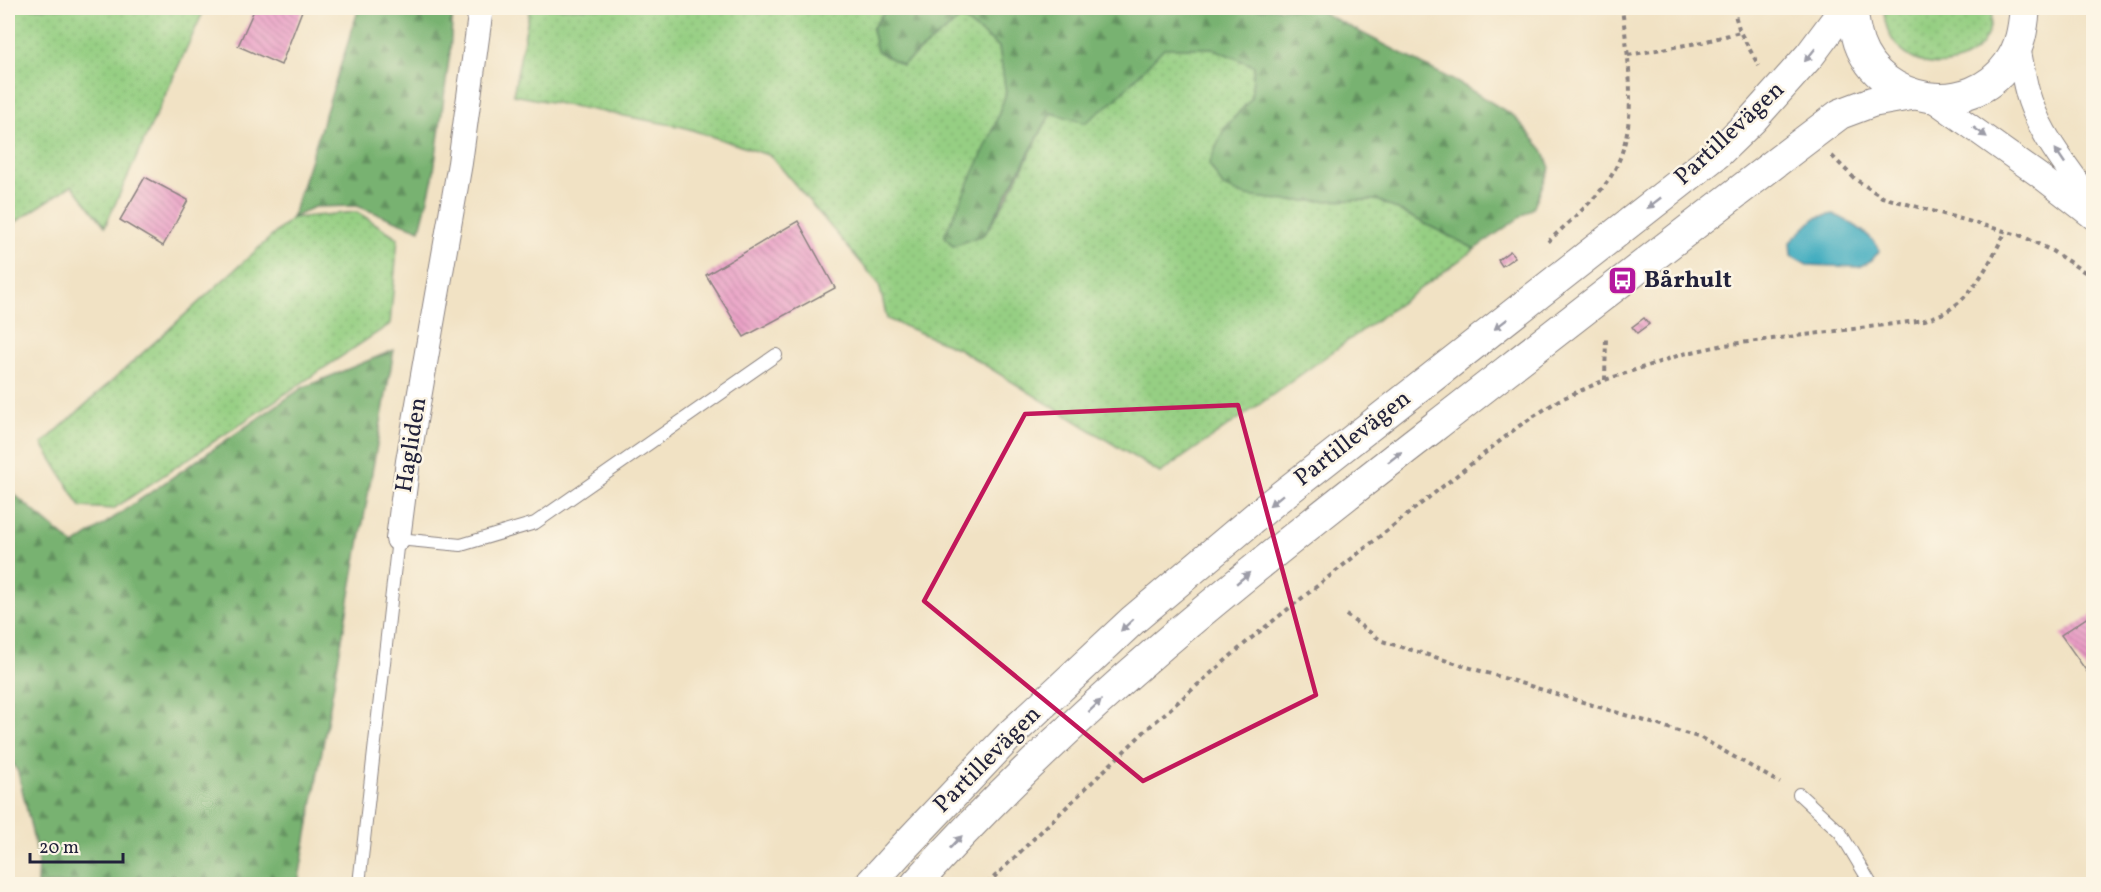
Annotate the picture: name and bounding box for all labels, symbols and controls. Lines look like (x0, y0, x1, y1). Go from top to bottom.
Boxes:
one-way arrow (1804, 47, 1817, 63)
street label: Partillevägen (1667, 74, 1793, 194)
one-way arrow (1972, 126, 1987, 138)
one-way arrow (2054, 149, 2066, 165)
one-way arrow (1647, 197, 1662, 209)
place label: Bårhult (1644, 264, 1732, 298)
bus stop icon: Bårhult (1607, 265, 1639, 297)
one-way arrow (1493, 317, 1509, 330)
street label: Partillevägen (1287, 383, 1419, 495)
street label: Hagliden (388, 395, 436, 495)
one-way arrow (1388, 452, 1403, 464)
one-way arrow (1269, 493, 1284, 505)
one-way arrow (1235, 572, 1251, 585)
one-way arrow (1120, 618, 1135, 631)
street label: Partillevägen (927, 699, 1049, 821)
one-way arrow (1087, 700, 1102, 713)
scale bar (30, 826, 123, 864)
one-way arrow (949, 835, 963, 850)
text: 20 m (39, 836, 79, 861)

